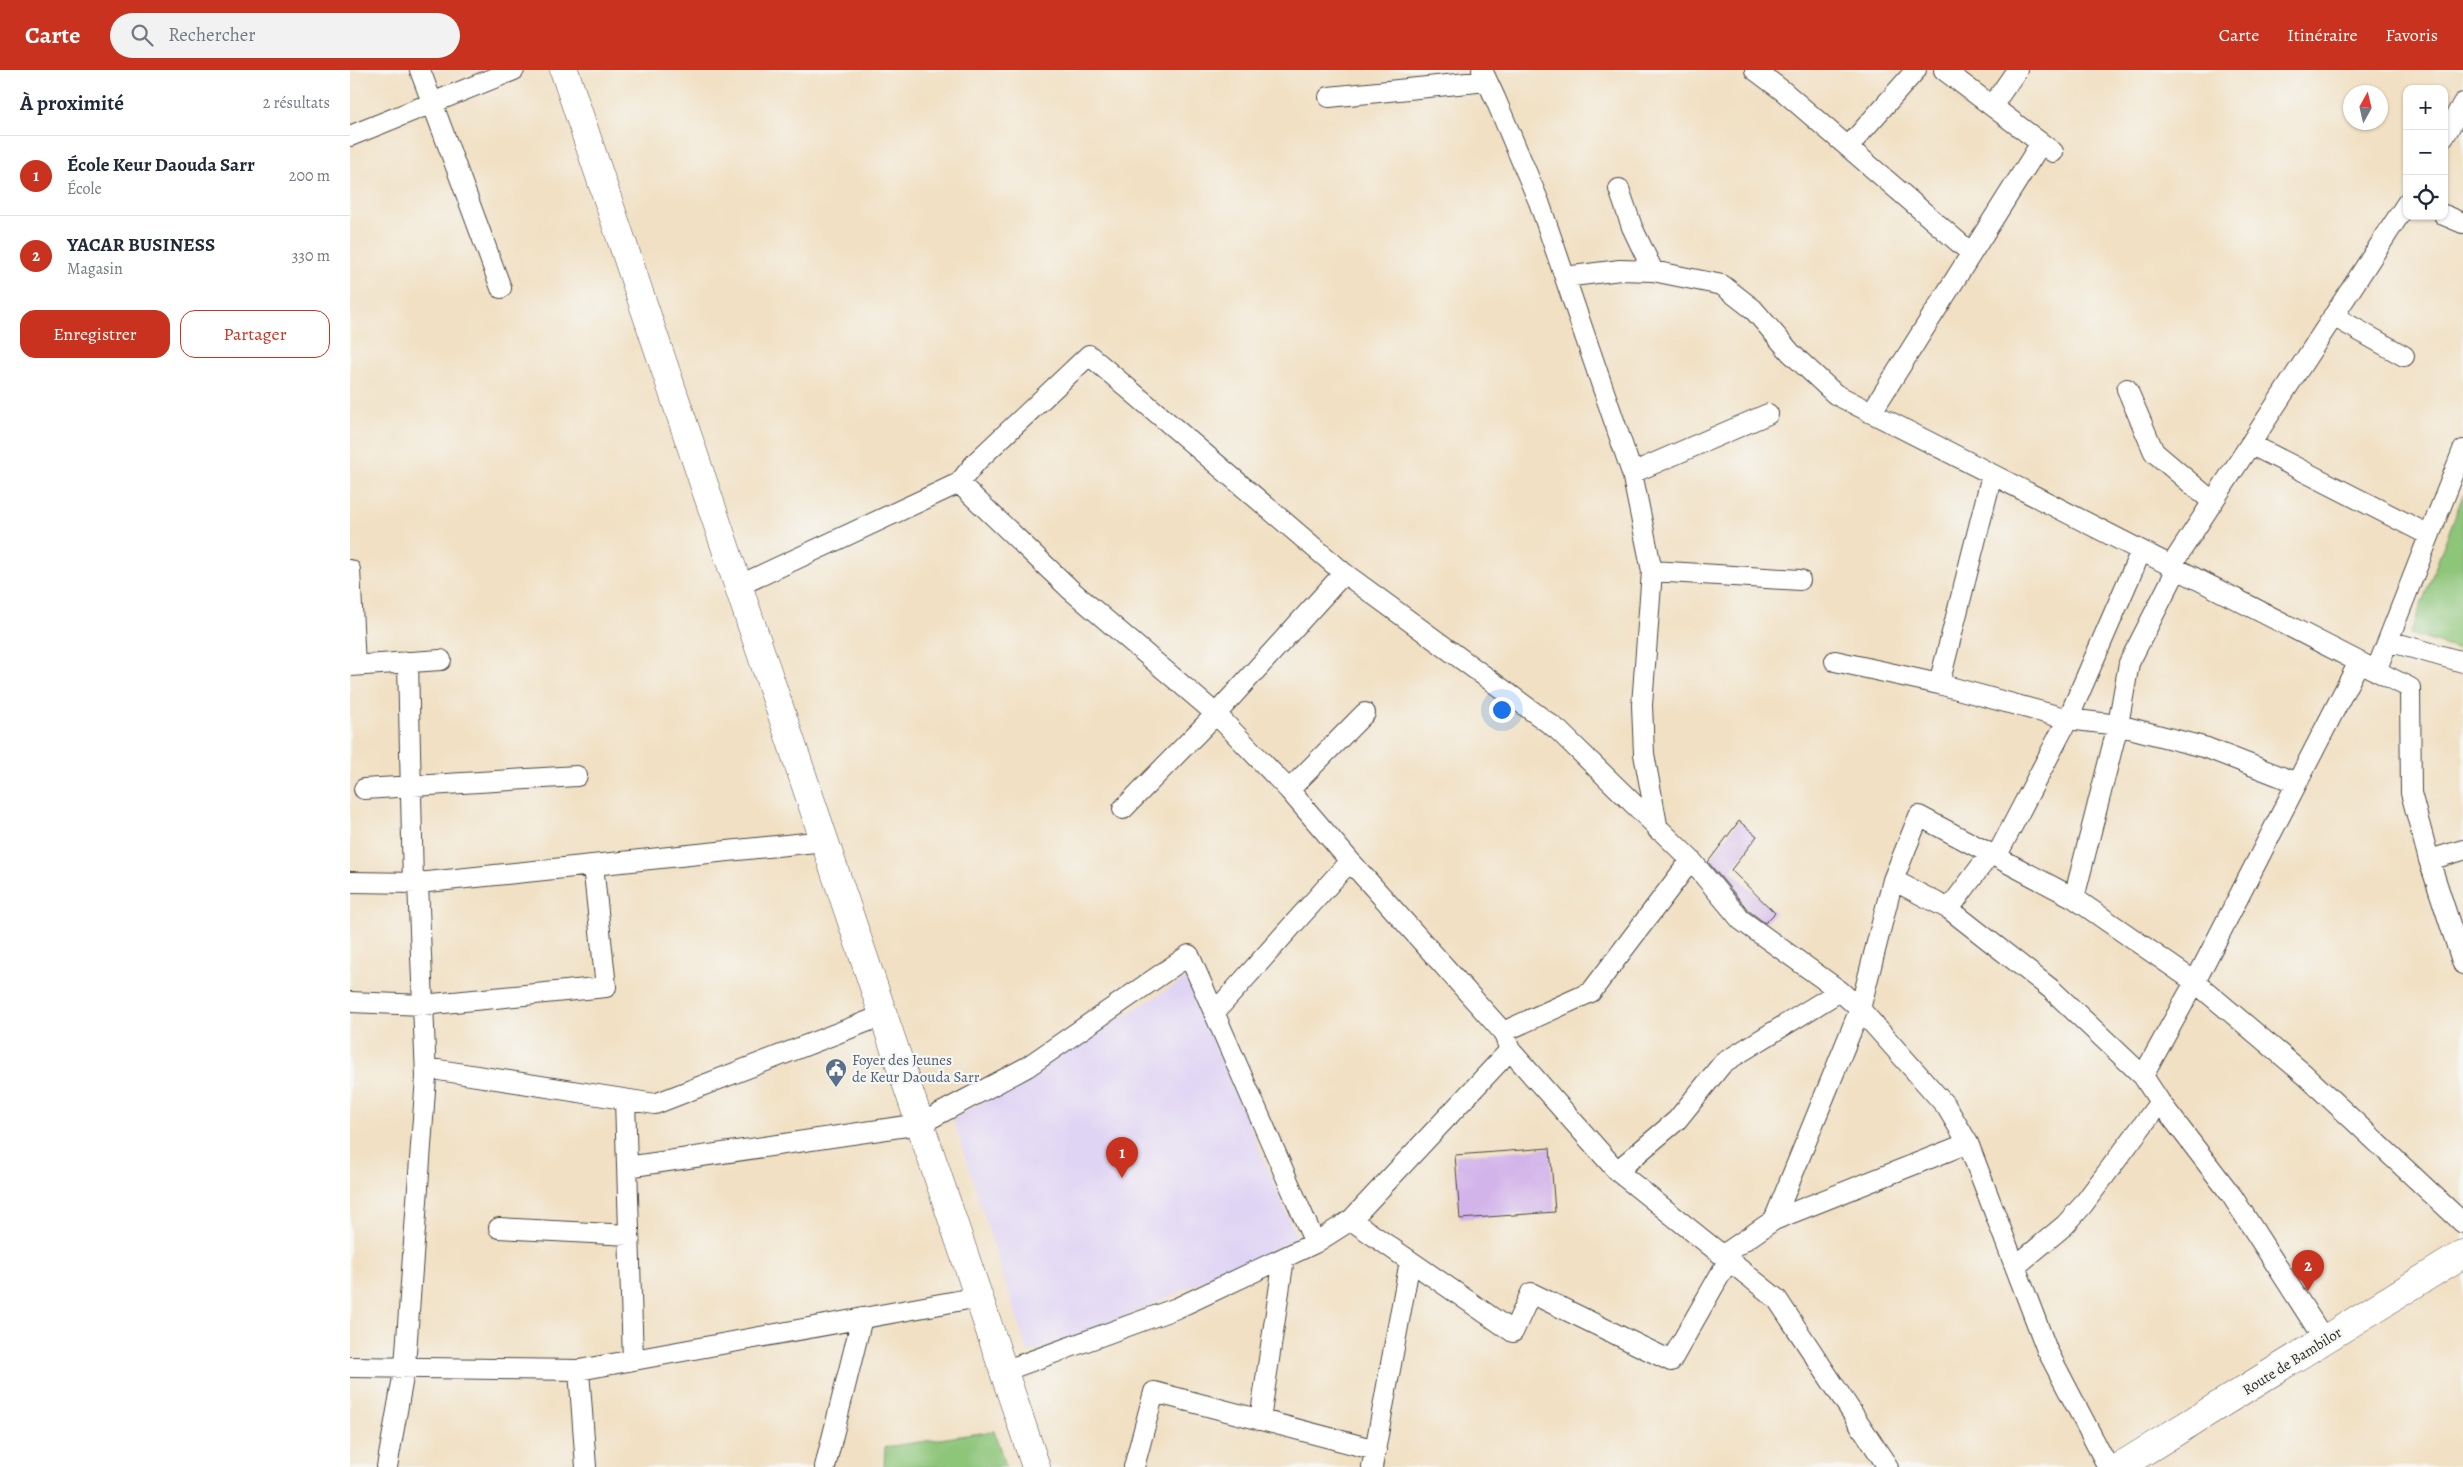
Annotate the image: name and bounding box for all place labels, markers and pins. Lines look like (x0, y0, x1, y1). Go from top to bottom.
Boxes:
place label: Foyer des Jeunes de Keur Daouda Sarr (852, 1050, 980, 1087)
public building icon: Foyer des Jeunes de Keur Daouda Sarr (824, 1057, 848, 1088)
pin: 1 (1106, 1137, 1138, 1178)
pin: 2 (2292, 1250, 2324, 1291)

